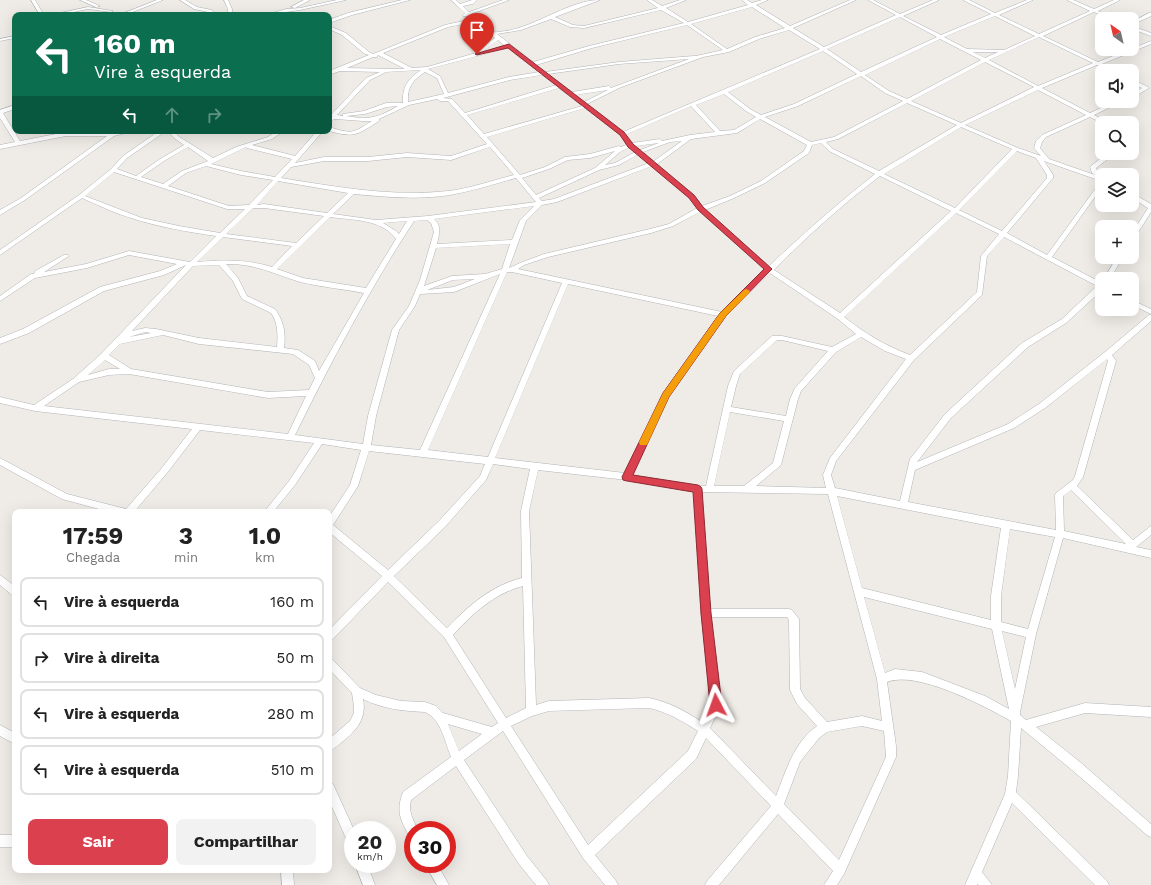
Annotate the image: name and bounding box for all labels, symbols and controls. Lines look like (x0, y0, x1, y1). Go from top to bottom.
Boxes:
north arrow (1095, 12, 1139, 56)
map controls (1095, 12, 1139, 316)
pin (460, 13, 494, 54)
icon: arrive (466, 19, 488, 41)
text: 160 m (94, 27, 176, 60)
icon: left (28, 28, 80, 80)
text: Vire à esquerda (94, 61, 231, 82)
button: sound (1095, 64, 1139, 108)
icon: left (119, 104, 141, 126)
icon: ahead (161, 104, 183, 126)
icon: right (203, 104, 225, 126)
button: search (1095, 116, 1139, 160)
button: layers (1095, 168, 1139, 212)
button: + (1095, 220, 1139, 264)
button: − (1095, 272, 1139, 316)
text: 17:59 (63, 522, 123, 550)
text: 3 (179, 522, 193, 550)
text: 1.0 (249, 522, 281, 550)
text: Chegada (66, 550, 120, 565)
text: min (174, 550, 198, 565)
text: km (255, 550, 275, 565)
icon: left (30, 591, 52, 613)
text: Vire à esquerda (64, 593, 179, 611)
text: 160 m (270, 593, 314, 611)
icon: right (30, 647, 52, 669)
text: Vire à direita (64, 649, 159, 667)
text: 50 m (277, 649, 314, 667)
position arrow (695, 684, 737, 726)
icon: left (30, 703, 52, 725)
text: Vire à esquerda (64, 705, 179, 723)
text: 280 m (267, 705, 314, 723)
icon: left (30, 759, 52, 781)
text: Vire à esquerda (64, 761, 179, 779)
text: 510 m (271, 761, 314, 779)
button: Sair (28, 819, 168, 865)
button: Compartilhar (176, 819, 316, 865)
speed limit sign: 30 (404, 821, 456, 873)
text: 20 (358, 830, 382, 854)
text: km/h (357, 851, 383, 862)

